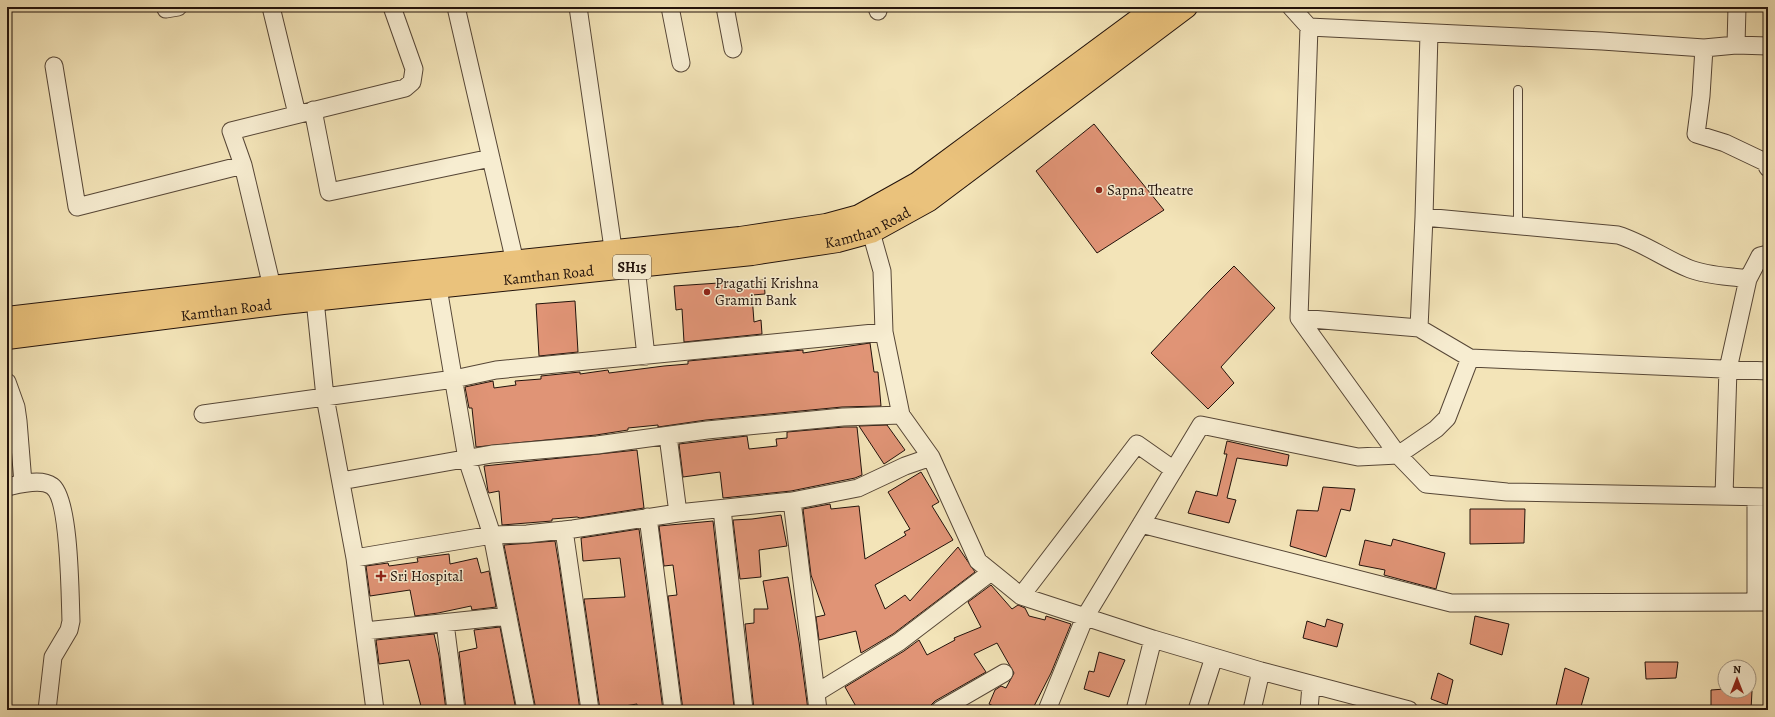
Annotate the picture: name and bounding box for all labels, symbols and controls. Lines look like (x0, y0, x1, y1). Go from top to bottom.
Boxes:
place label: Sapna Theatre (1107, 180, 1194, 200)
marker: Sapna Theatre (1094, 185, 1104, 195)
street label: Kamthan Road (823, 202, 915, 253)
road number: SH15 (613, 255, 651, 279)
street label: Kamthan Road (502, 260, 596, 290)
place label: Pragathi Krishna Gramin Bank (715, 273, 819, 310)
marker: Pragathi Krishna Gramin Bank (702, 287, 712, 297)
street label: Kamthan Road (180, 294, 274, 326)
place label: Sri Hospital (390, 566, 463, 586)
marker: Sri Hospital (375, 570, 387, 582)
north arrow (1717, 659, 1757, 699)
text: N (1733, 662, 1741, 677)

